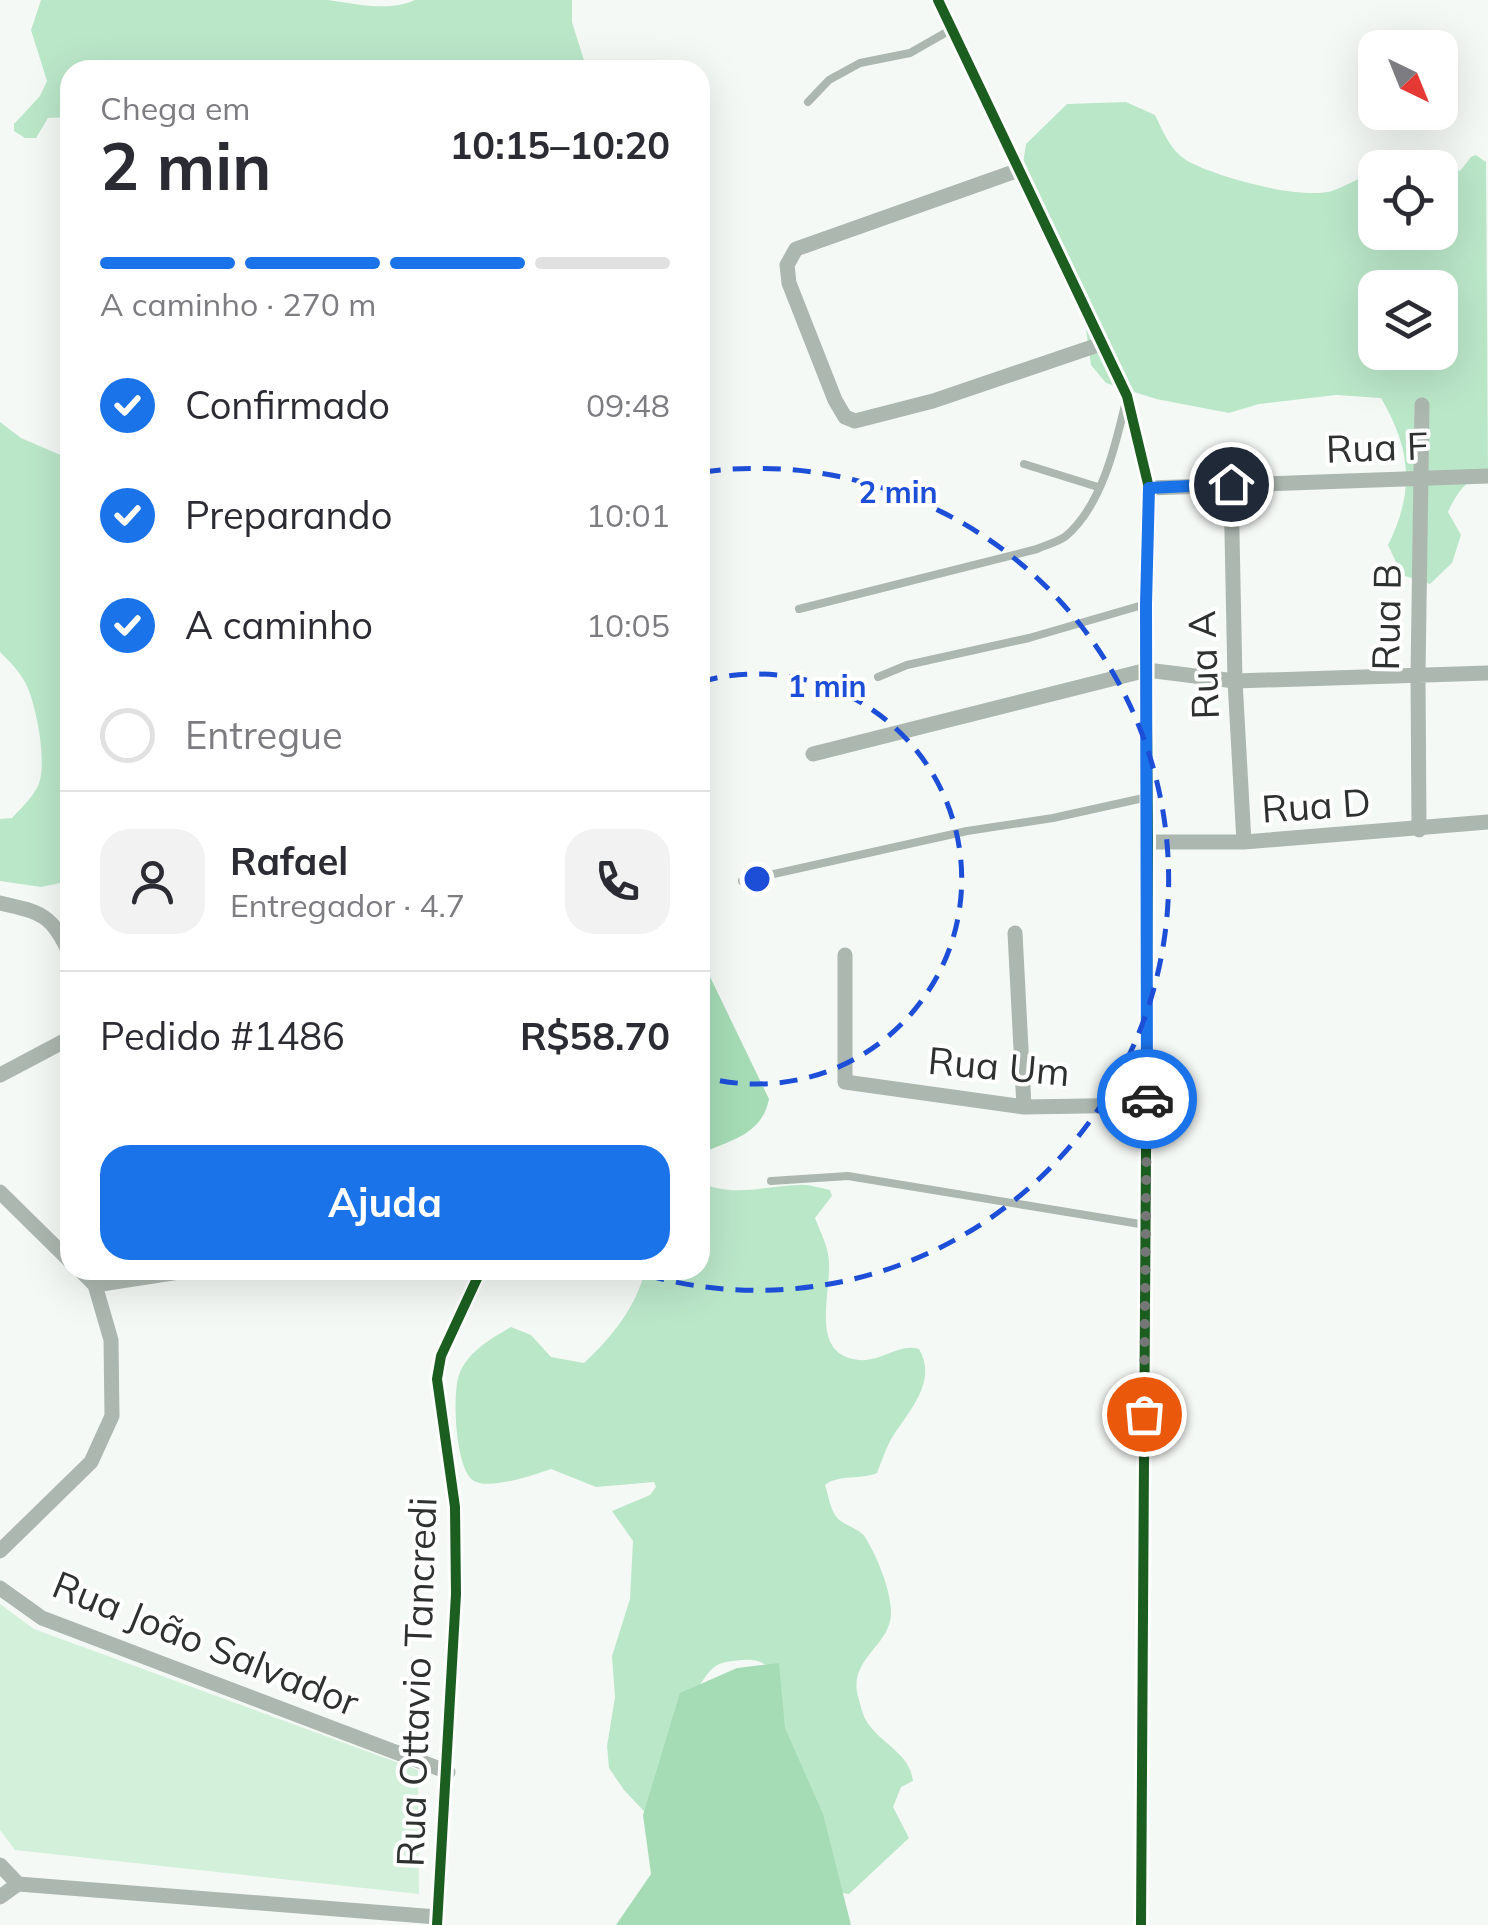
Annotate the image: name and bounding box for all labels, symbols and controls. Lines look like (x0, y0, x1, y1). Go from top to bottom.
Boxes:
north arrow (1358, 30, 1458, 130)
map controls (1358, 30, 1458, 370)
text: Chega em (100, 88, 250, 128)
text: 10:15–10:20 (450, 121, 670, 169)
text: 2 min (100, 125, 271, 206)
button: locate (1358, 150, 1458, 250)
button: layers (1358, 270, 1458, 370)
text: A caminho · 270 m (100, 284, 376, 324)
icon: check (100, 378, 155, 433)
text: Confirmado (185, 381, 390, 429)
text: 09:48 (586, 385, 670, 425)
street label: Rua F (1325, 421, 1429, 473)
pin (1189, 442, 1274, 527)
icon: home (1204, 457, 1259, 512)
text: 2 min (858, 473, 938, 511)
icon: check (100, 488, 155, 543)
text: Preparando (185, 491, 392, 539)
text: 10:01 (586, 495, 670, 535)
street label: Rua B (1361, 563, 1411, 671)
icon: check (100, 598, 155, 653)
text: A caminho (185, 601, 373, 649)
text: 10:05 (586, 605, 670, 645)
street label: Rua A (1177, 610, 1229, 720)
text: 1 min (787, 667, 867, 705)
text: Entregue (185, 711, 343, 759)
street label: Rua D (1260, 777, 1372, 833)
button: person (100, 829, 205, 934)
button: phone (565, 829, 670, 934)
text: Rafael (230, 837, 348, 885)
centre of rings (739, 861, 775, 897)
text: Entregador · 4.7 (230, 885, 465, 925)
text: Pedido #1486 (100, 1012, 345, 1060)
text: R$58.70 (520, 1012, 670, 1060)
street label: Rua Um (926, 1036, 1072, 1096)
courier (1097, 1049, 1197, 1149)
icon: car (1120, 1072, 1175, 1127)
button: Ajuda (100, 1145, 670, 1260)
pin (1102, 1372, 1187, 1457)
icon: bag (1117, 1387, 1172, 1442)
street label: Rua Ottavio Tancredi (386, 1496, 446, 1868)
street label: Rua João Salvador (46, 1560, 366, 1726)

